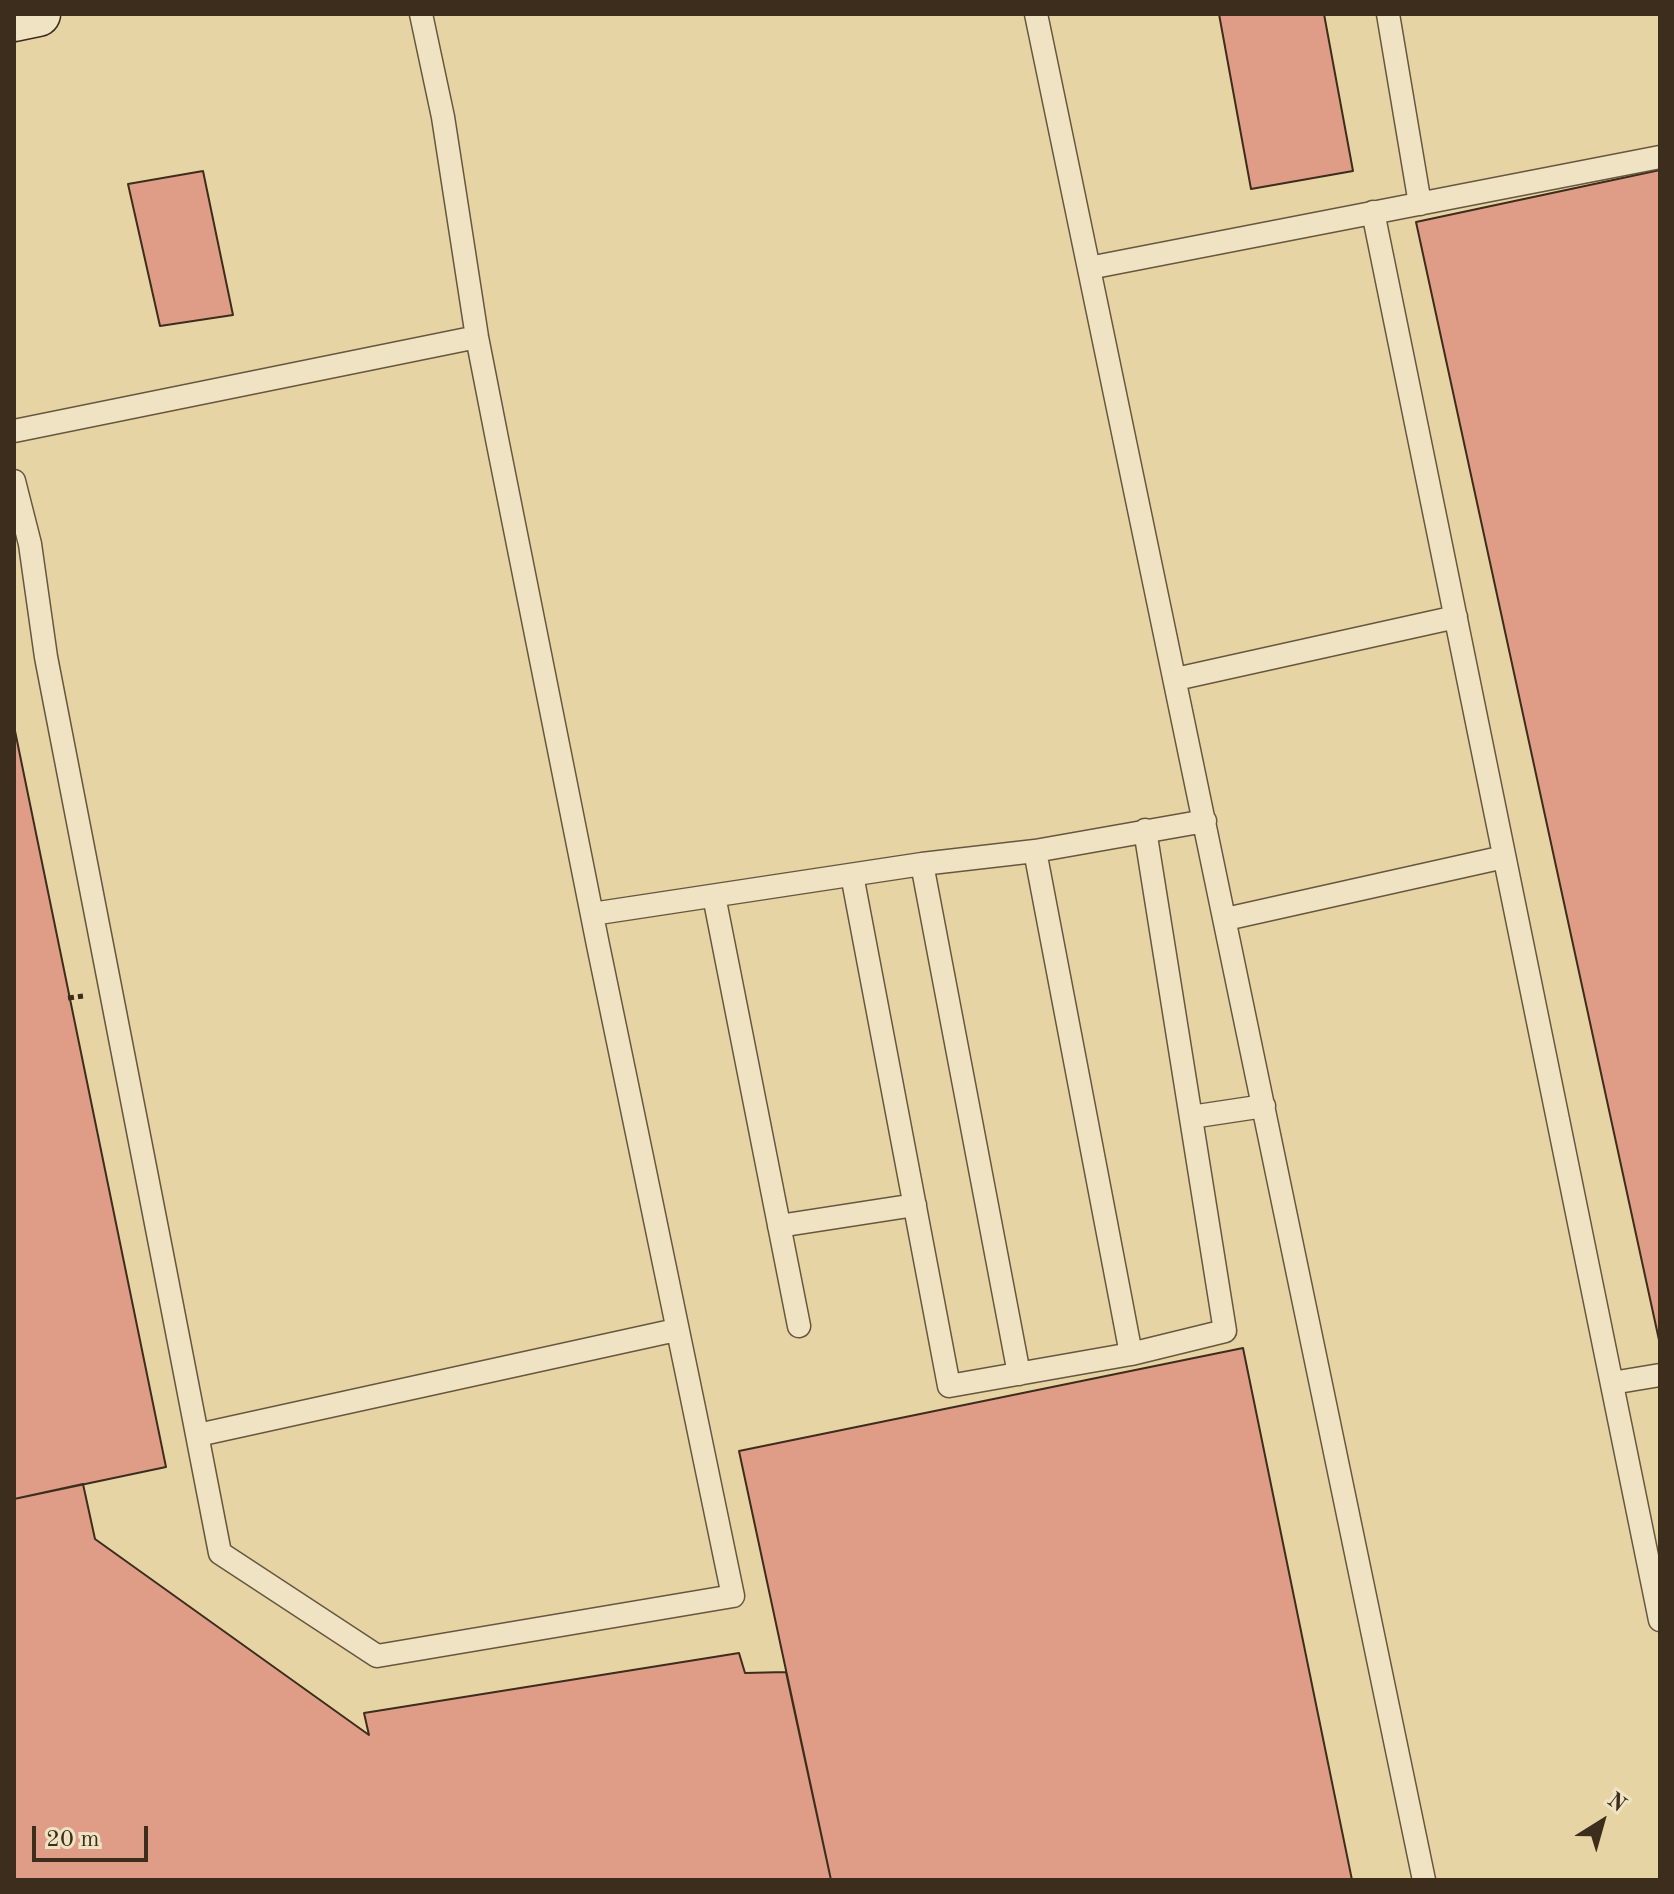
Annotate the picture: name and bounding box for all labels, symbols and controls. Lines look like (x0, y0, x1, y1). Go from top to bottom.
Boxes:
north arrow (1562, 1782, 1642, 1862)
text: N (1603, 1789, 1630, 1817)
scale bar (36, 1810, 152, 1860)
text: 20 m (46, 1828, 100, 1852)

